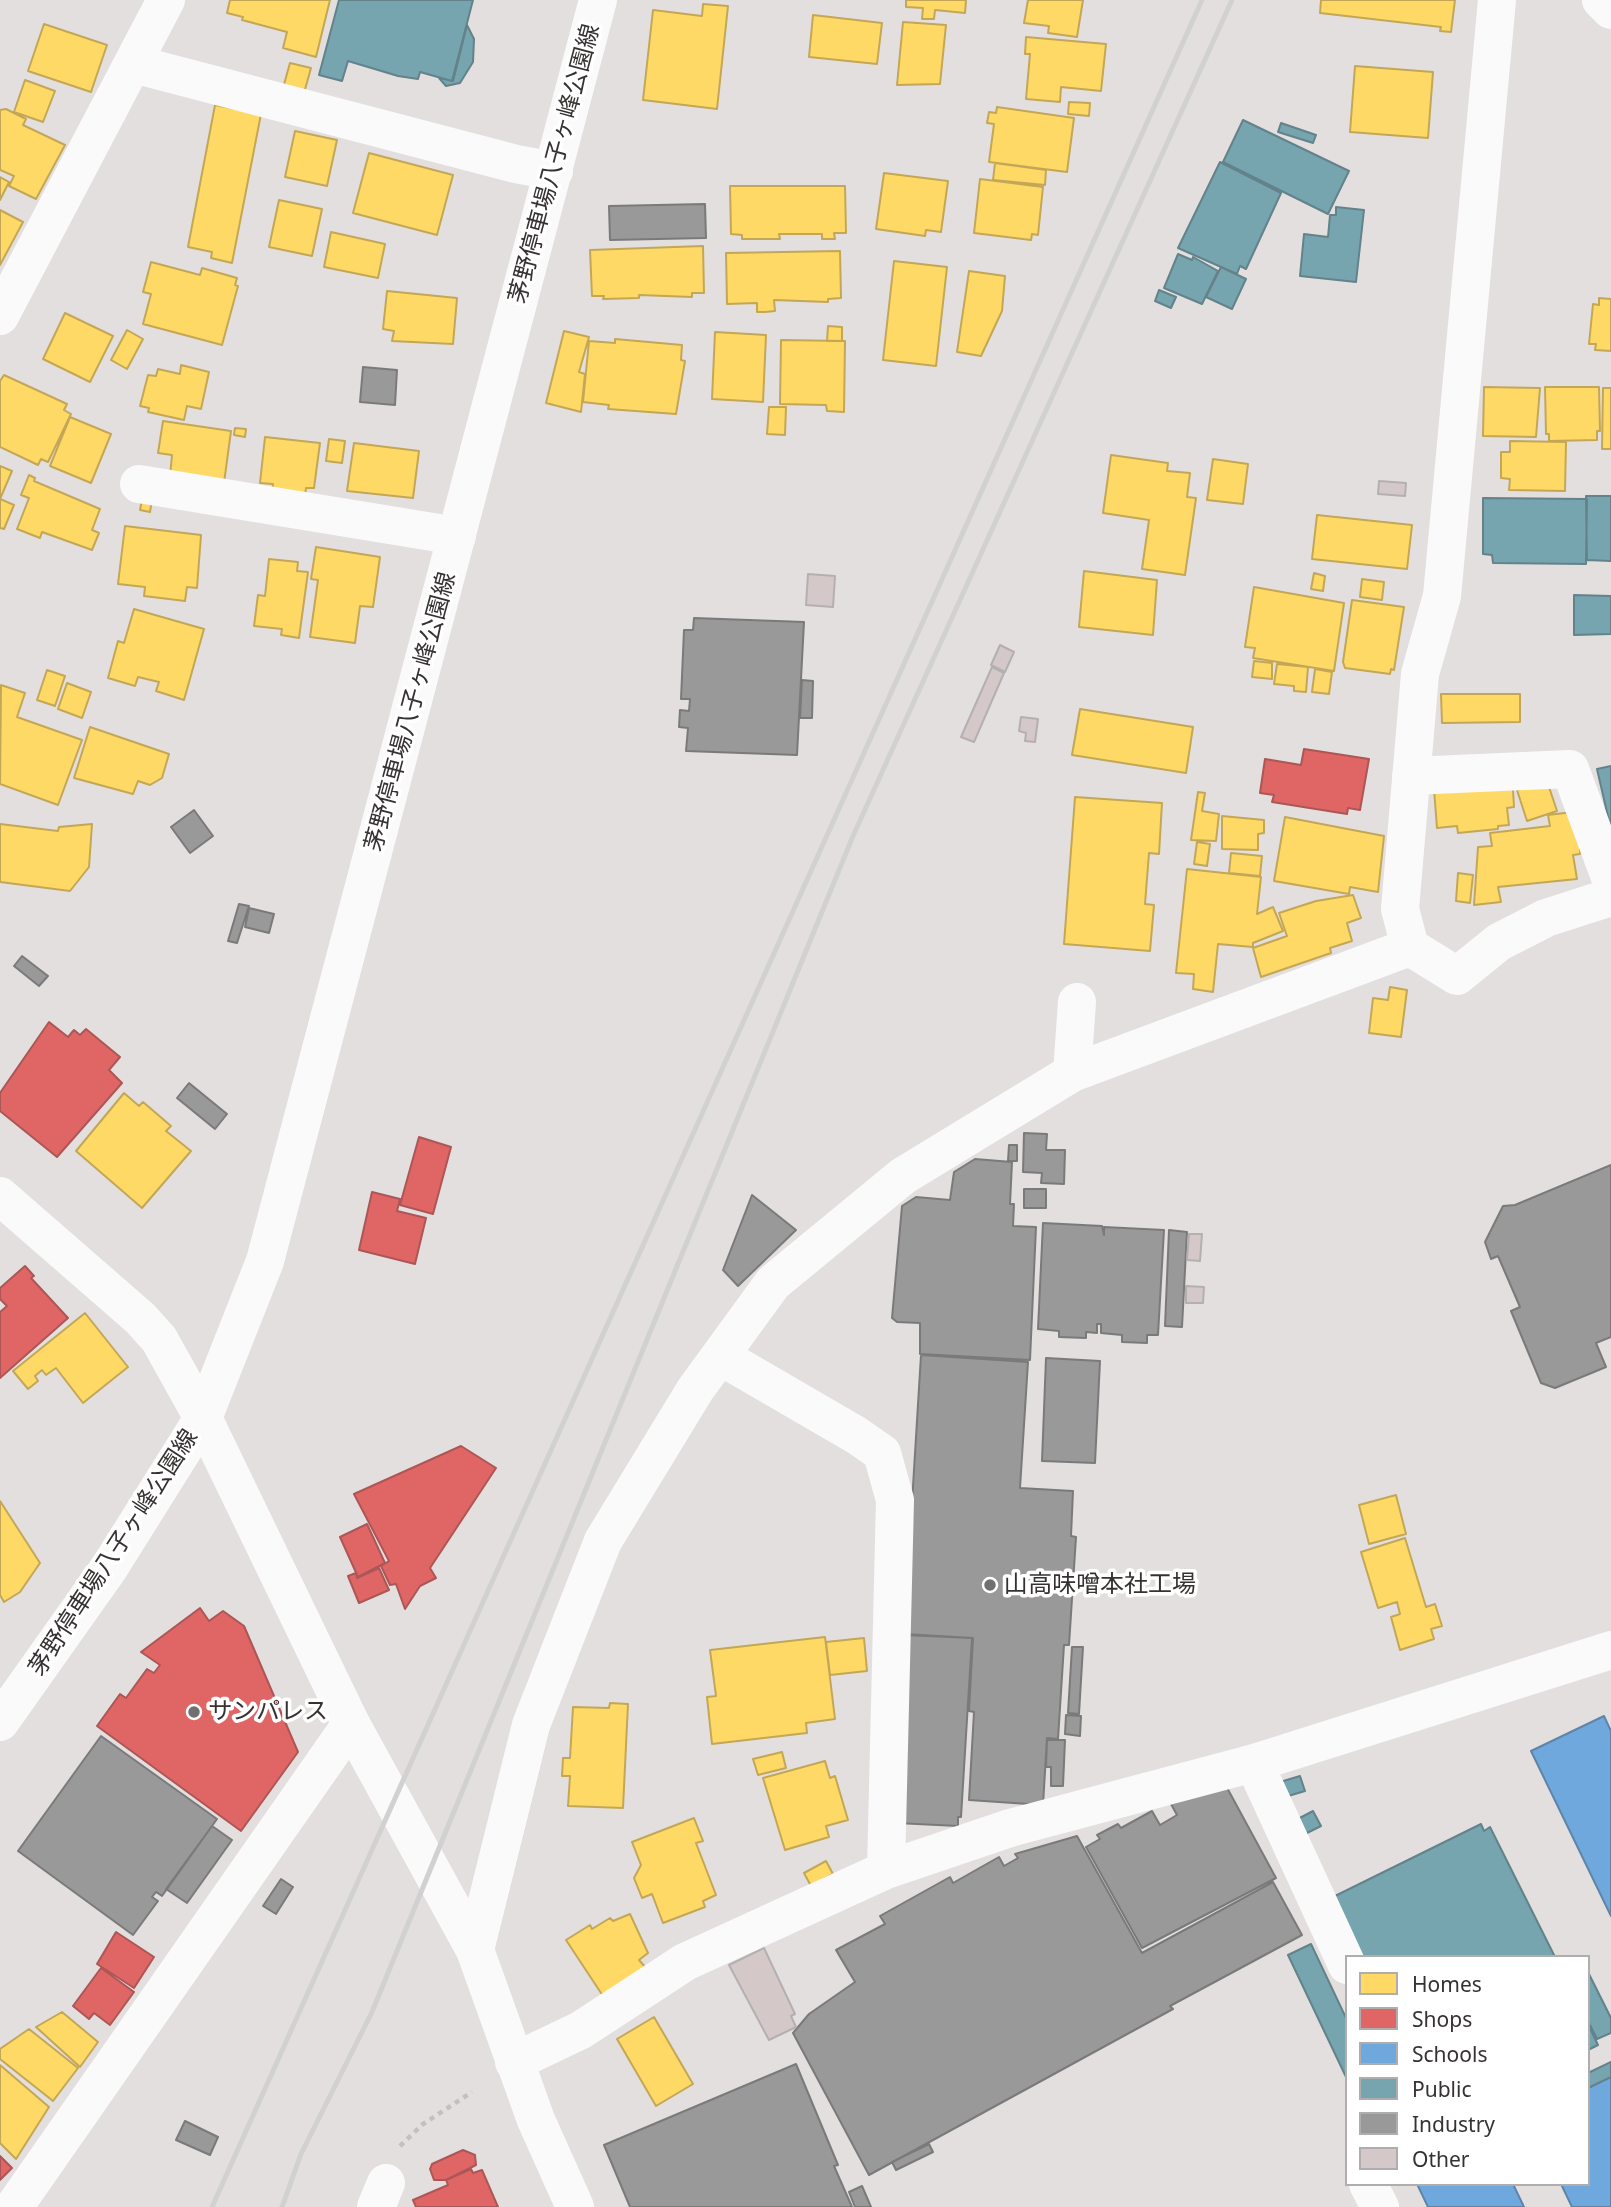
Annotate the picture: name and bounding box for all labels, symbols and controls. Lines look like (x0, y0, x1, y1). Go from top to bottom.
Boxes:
street label: 茅野停車場八子ヶ峰公園線 (504, 21, 606, 307)
street label: 茅野停車場八子ヶ峰公園線 (360, 569, 462, 855)
street label: 茅野停車場八子ヶ峰公園線 (23, 1424, 205, 1682)
place label: 山高味噌本社工場 (1004, 1571, 1196, 1599)
marker: 山高味噌本社工場 (982, 1577, 998, 1593)
place label: サンパレス (208, 1698, 328, 1726)
marker: サンパレス (186, 1704, 202, 1720)
legend (1345, 1955, 1590, 2186)
text: Homes (1412, 1970, 1482, 1998)
text: Shops (1412, 2005, 1472, 2033)
text: Schools (1412, 2040, 1487, 2068)
text: Public (1412, 2075, 1472, 2103)
text: Industry (1412, 2110, 1495, 2138)
text: Other (1412, 2145, 1469, 2173)

